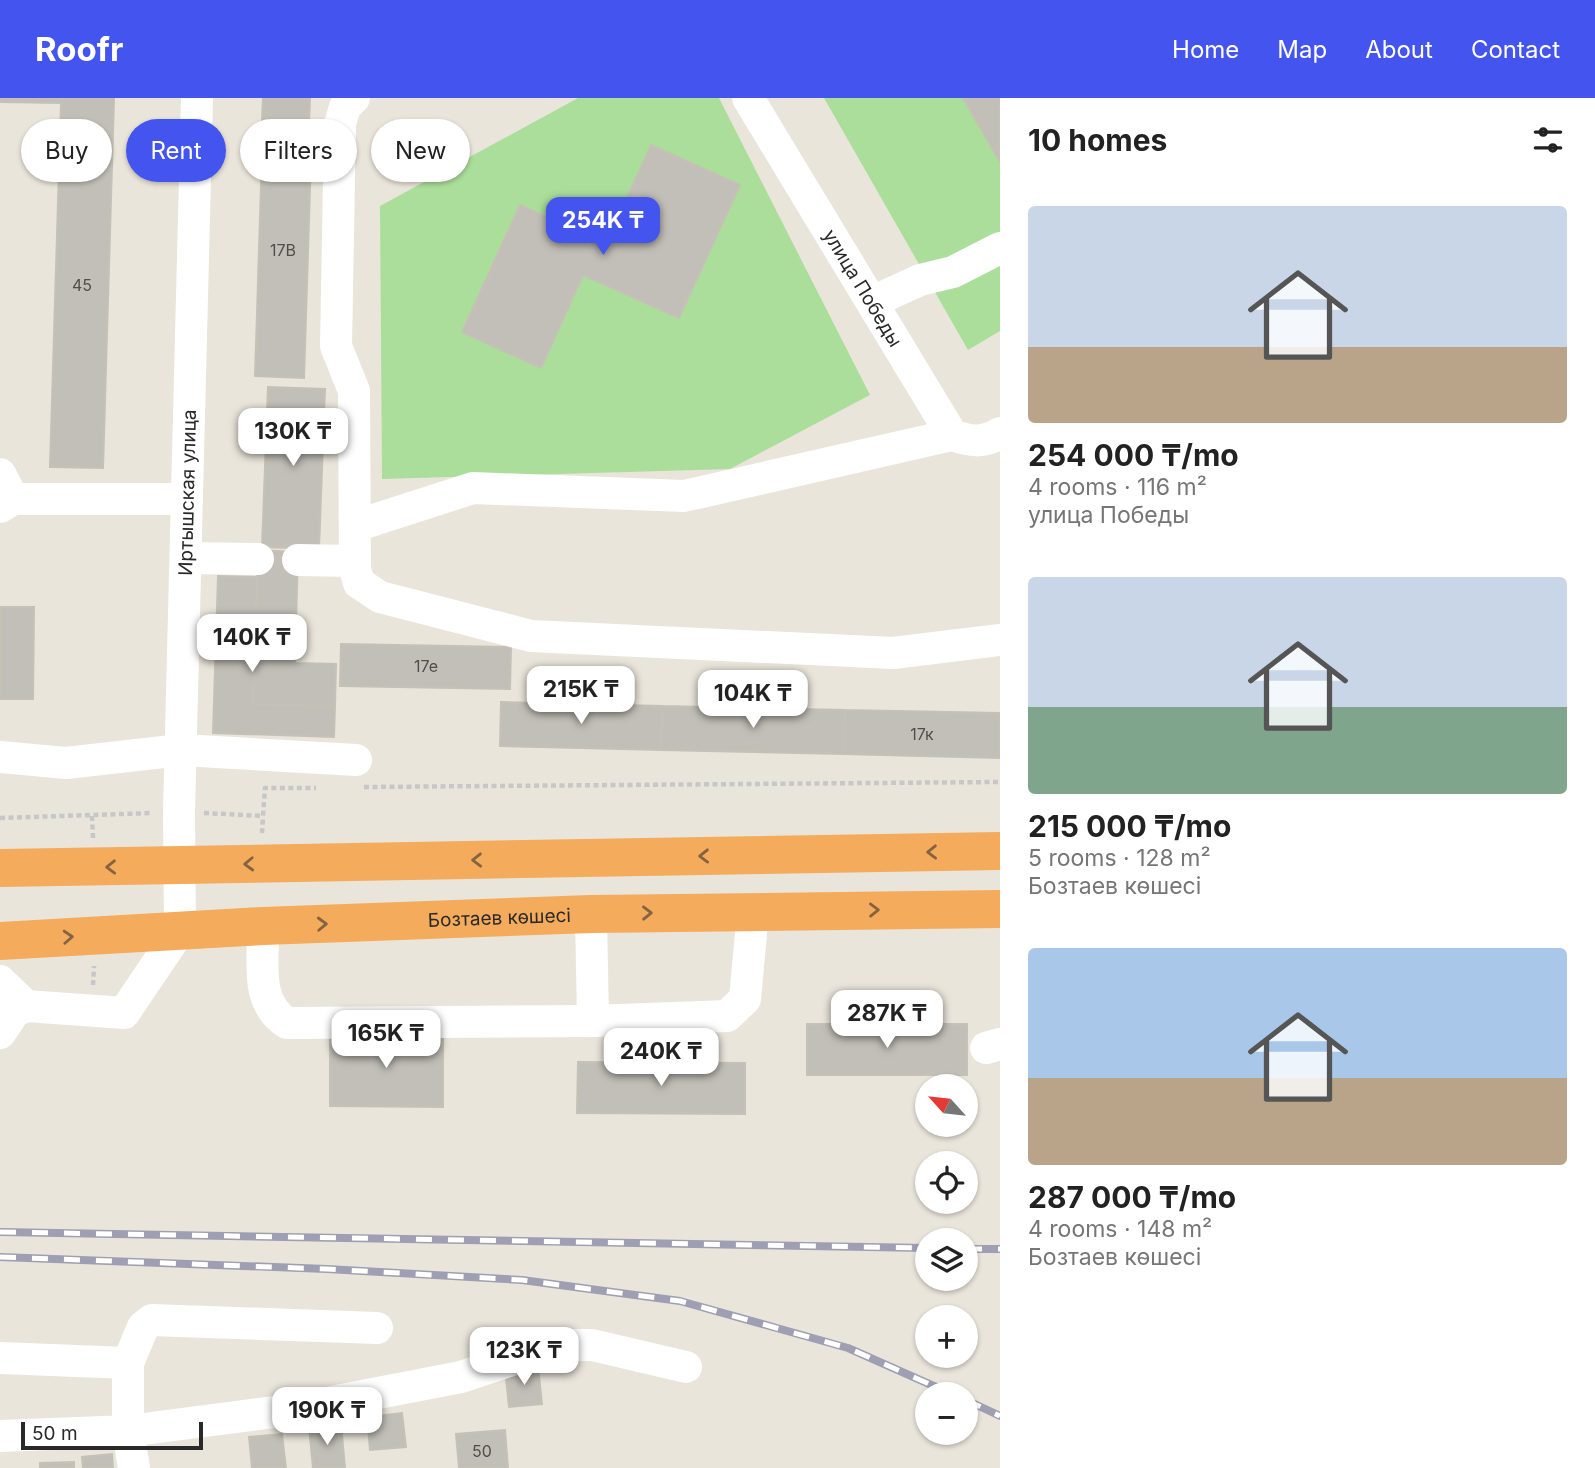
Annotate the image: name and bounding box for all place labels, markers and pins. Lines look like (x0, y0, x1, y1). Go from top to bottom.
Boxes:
pin: 254K ₸ (546, 198, 660, 257)
pin: 130K ₸ (236, 408, 350, 468)
pin: 140K ₸ (195, 614, 309, 674)
pin: 215K ₸ (524, 666, 638, 726)
pin: 104K ₸ (696, 670, 810, 730)
pin: 287K ₸ (830, 990, 944, 1050)
pin: 165K ₸ (329, 1010, 443, 1070)
pin: 240K ₸ (604, 1028, 718, 1088)
pin: 123K ₸ (467, 1328, 581, 1387)
pin: 190K ₸ (270, 1388, 384, 1447)

